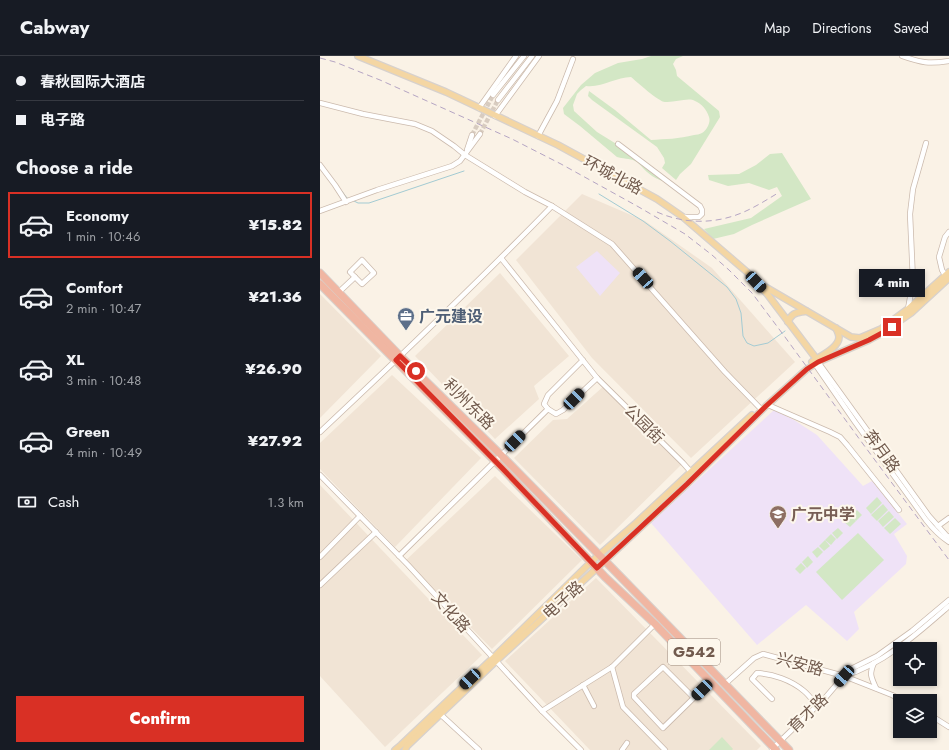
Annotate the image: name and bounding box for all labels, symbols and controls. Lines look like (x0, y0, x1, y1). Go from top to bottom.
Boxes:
text: Cabway (20, 14, 90, 41)
text: Map (764, 18, 790, 38)
text: Directions (812, 18, 872, 38)
text: Saved (894, 18, 929, 38)
text: 春秋国际大酒店 (40, 71, 145, 93)
text: 电子路 (40, 109, 85, 131)
street label: 环城北路 (579, 150, 647, 200)
text: Choose a ride (16, 155, 133, 181)
text: Economy (66, 205, 129, 227)
icon: car (18, 207, 54, 243)
text: ¥15.82 (249, 214, 302, 236)
text: 1 min · 10:46 (66, 227, 140, 246)
car (631, 265, 655, 291)
car (743, 269, 769, 295)
callout: 4 min (859, 269, 925, 297)
text: 4 min (874, 273, 910, 292)
text: Comfort (66, 277, 123, 299)
icon: car (18, 279, 54, 315)
text: ¥21.36 (248, 286, 302, 308)
text: 2 min · 10:47 (66, 299, 141, 318)
place label: 广元建设 (419, 305, 483, 328)
office icon: 广元建设 (396, 306, 416, 331)
route end (883, 318, 901, 336)
text: XL (66, 349, 84, 371)
icon: car (18, 351, 54, 387)
text: ¥26.90 (245, 358, 302, 380)
route start (407, 362, 425, 380)
text: 3 min · 10:48 (66, 371, 141, 390)
street label: 利州东路 (438, 373, 500, 435)
car (561, 386, 587, 412)
street label: 公园街 (619, 399, 669, 449)
text: Green (66, 421, 110, 443)
icon: car (18, 423, 54, 459)
street label: 奔月路 (859, 425, 905, 477)
car (502, 428, 528, 454)
text: ¥27.92 (248, 430, 302, 452)
text: 4 min · 10:49 (66, 443, 142, 462)
icon: cash (16, 491, 38, 513)
text: Cash (48, 491, 79, 513)
text: 1.3 km (267, 493, 304, 512)
place label: 广元中学 (791, 503, 855, 526)
school or university icon: 广元中学 (768, 504, 788, 529)
street label: 电子路 (537, 575, 589, 625)
street label: 文化路 (426, 586, 476, 638)
road number: G542 (668, 639, 720, 665)
map controls (893, 642, 937, 738)
button: locate (893, 642, 937, 686)
street label: 兴安路 (774, 647, 826, 681)
car (832, 663, 856, 689)
car (457, 666, 483, 692)
car (689, 677, 715, 703)
street label: 育才路 (783, 688, 833, 738)
button: layers (893, 694, 937, 738)
button: Confirm (16, 696, 304, 742)

